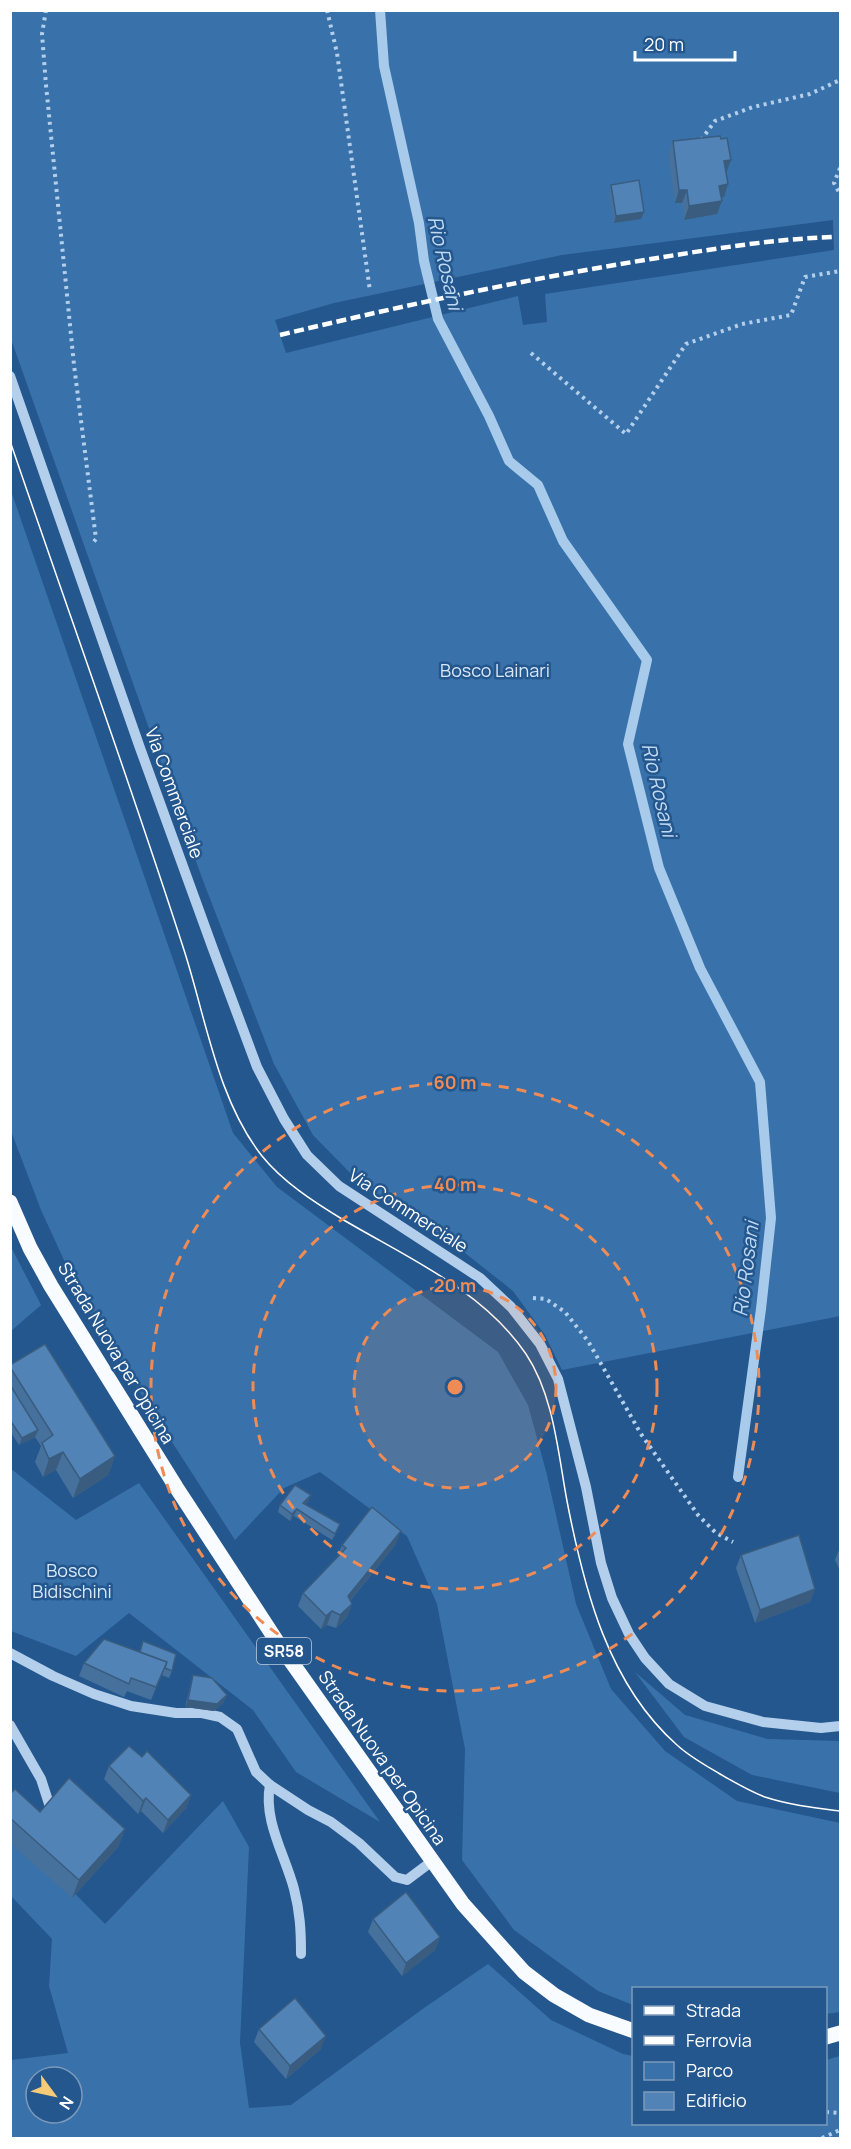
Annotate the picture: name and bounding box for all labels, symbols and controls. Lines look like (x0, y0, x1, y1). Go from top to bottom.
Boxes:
scale bar (635, 24, 736, 62)
text: 20 m (644, 32, 684, 56)
water label: Rio Rosani (422, 213, 470, 315)
park label: Bosco Lainari (440, 658, 550, 682)
street label: Via Commerciale (140, 724, 210, 861)
water label: Rio Rosani (636, 740, 684, 842)
text: 60 m (434, 1070, 476, 1094)
street label: Via Commerciale (344, 1163, 473, 1258)
text: 40 m (434, 1172, 476, 1196)
water label: Rio Rosani (726, 1218, 765, 1318)
street label: Strada Nuova per Opicina (53, 1257, 181, 1448)
text: 20 m (434, 1273, 476, 1297)
centre of rings (445, 1377, 465, 1397)
park label: Bosco Bidischini (32, 1558, 112, 1603)
road number: SR58 (257, 1638, 311, 1664)
street label: Strada Nuova per Opicina (313, 1665, 452, 1849)
legend (632, 1987, 827, 2125)
text: Strada (686, 1998, 741, 2022)
text: Ferrovia (686, 2028, 752, 2052)
text: Parco (686, 2058, 733, 2082)
north arrow (24, 2065, 84, 2125)
text: Edificio (686, 2088, 747, 2112)
text: N (54, 2092, 79, 2114)

